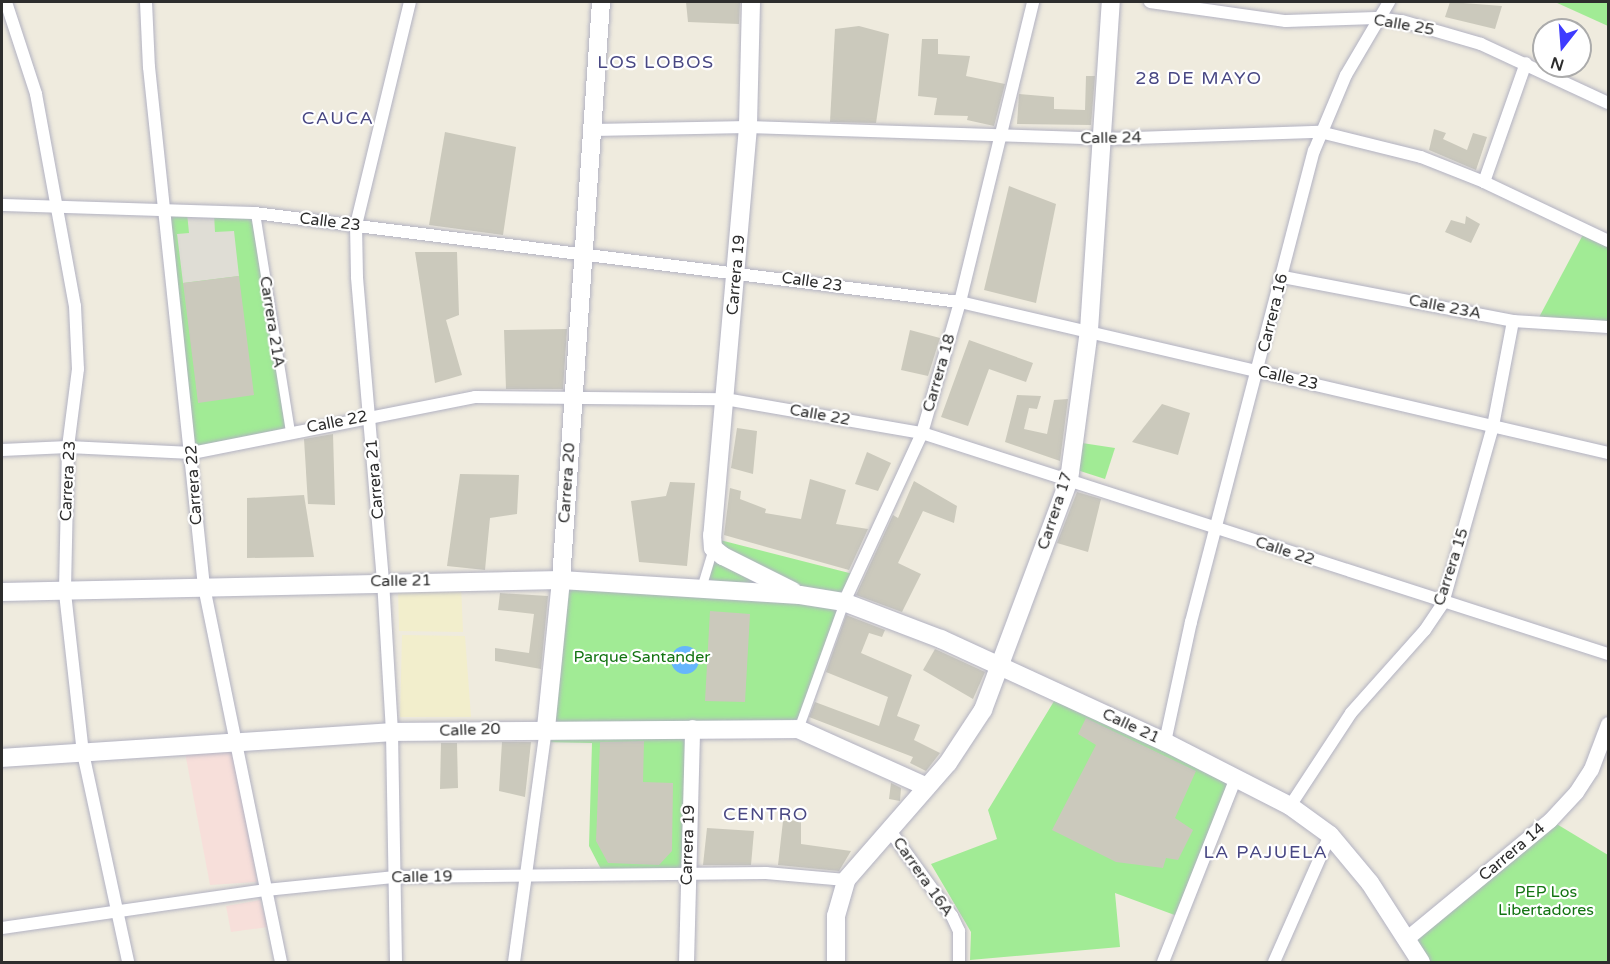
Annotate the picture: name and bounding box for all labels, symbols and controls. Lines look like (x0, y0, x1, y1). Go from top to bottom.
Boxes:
street label: Calle 25 (1372, 10, 1436, 40)
north arrow (1532, 18, 1592, 78)
district label: LOS LOBOS (597, 51, 715, 73)
text: N (1548, 52, 1566, 75)
district label: 28 DE MAYO (1135, 67, 1263, 89)
district label: CAUCA (302, 107, 374, 129)
street label: Calle 24 (1080, 128, 1142, 148)
street label: Calle 23 (298, 209, 362, 235)
street label: Carrera 19 (723, 234, 749, 316)
street label: Calle 23 (780, 268, 844, 296)
street label: Carrera 16 (1254, 272, 1292, 354)
street label: Carrera 21A (255, 275, 289, 369)
street label: Calle 23A (1407, 291, 1483, 323)
street label: Carrera 18 (919, 332, 959, 414)
street label: Calle 23 (1256, 362, 1320, 394)
street label: Calle 22 (788, 400, 852, 430)
street label: Calle 22 (305, 407, 369, 437)
street label: Carrera 21 (362, 438, 388, 520)
street label: Carrera 23 (56, 440, 80, 522)
street label: Carrera 20 (555, 442, 579, 524)
street label: Carrera 22 (182, 444, 206, 526)
street label: Carrera 17 (1033, 470, 1077, 552)
street label: Carrera 15 (1429, 526, 1473, 608)
street label: Calle 22 (1253, 532, 1317, 570)
street label: Calle 21 (370, 571, 432, 591)
park label: Parque Santander (574, 647, 710, 667)
street label: Calle 21 (1099, 704, 1163, 748)
street label: Calle 20 (439, 719, 501, 741)
district label: CENTRO (723, 803, 809, 825)
street label: Carrera 19 (677, 804, 699, 886)
street label: Carrera 14 (1475, 819, 1549, 885)
street label: Carrera 16A (889, 834, 957, 920)
district label: LA PAJUELA (1204, 841, 1328, 863)
street label: Calle 19 (391, 867, 453, 887)
park label: PEP Los Libertadores (1498, 882, 1594, 920)

